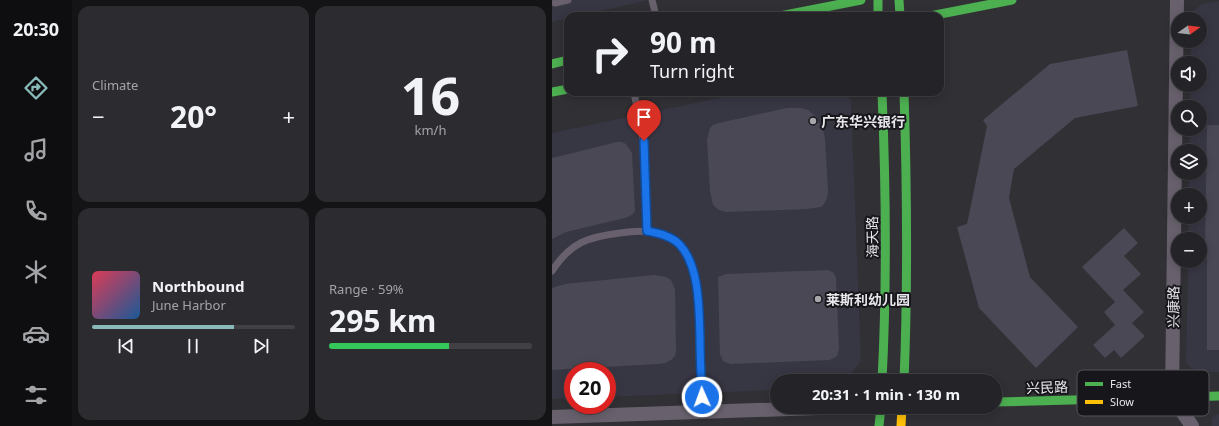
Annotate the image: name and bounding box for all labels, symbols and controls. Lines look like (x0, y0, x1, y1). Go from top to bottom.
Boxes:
north arrow (1171, 12, 1207, 48)
map controls (1171, 12, 1207, 268)
text: 20:30 (13, 17, 59, 41)
text: 90 m (650, 23, 717, 61)
icon: right (584, 28, 636, 80)
button: sound (1171, 56, 1207, 92)
text: 16 (401, 59, 460, 130)
text: Turn right (650, 59, 734, 83)
icon: directions (22, 74, 50, 102)
text: Climate (92, 76, 138, 94)
text: 20° (170, 96, 217, 137)
pin (627, 100, 661, 141)
button: search (1171, 100, 1207, 136)
text: − (92, 101, 105, 131)
text: + (282, 101, 295, 131)
icon: arrive (633, 106, 655, 128)
place label: 广东华兴银行 (821, 112, 905, 131)
marker: 广东华兴银行 (808, 116, 818, 126)
text: km/h (415, 121, 446, 139)
icon: music (22, 136, 50, 164)
button: layers (1171, 144, 1207, 180)
button: + (1171, 188, 1207, 224)
icon: phone (22, 197, 50, 225)
street label: 海天路 (862, 216, 882, 258)
button: − (1171, 232, 1207, 268)
icon: climate (22, 258, 50, 286)
text: Northbound (152, 276, 244, 296)
text: Range · 59% (329, 280, 404, 298)
street label: 兴康路 (1163, 286, 1183, 328)
place label: 莱斯利幼儿园 (826, 290, 910, 309)
marker: 莱斯利幼儿园 (813, 294, 823, 304)
text: June Harbor (152, 296, 226, 314)
text: 295 km (329, 300, 436, 341)
icon: car (22, 320, 50, 348)
icon: previous (115, 335, 137, 357)
icon: pause (182, 335, 204, 357)
icon: next (250, 335, 272, 357)
speed limit sign: 20 (564, 362, 616, 414)
legend (1077, 370, 1209, 416)
position arrow (681, 376, 723, 418)
text: Fast (1110, 376, 1131, 391)
street label: 兴民路 (1026, 377, 1068, 397)
icon: filters (22, 381, 50, 409)
text: 20:31 · 1 min · 130 m (812, 384, 960, 404)
text: Slow (1110, 394, 1134, 409)

